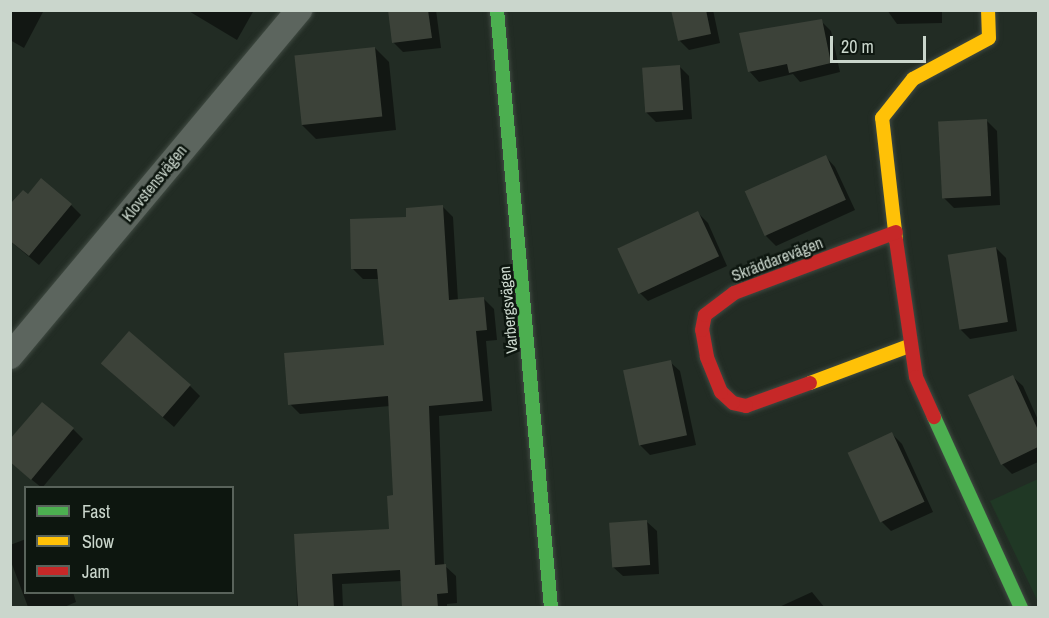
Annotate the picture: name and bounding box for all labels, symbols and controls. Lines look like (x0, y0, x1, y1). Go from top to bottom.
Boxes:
scale bar (833, 24, 929, 62)
text: 20 m (841, 34, 874, 59)
street label: Klovstensvägen (117, 141, 191, 225)
street label: Skräddarevägen (729, 233, 825, 285)
street label: Varbergsvägen (495, 265, 521, 355)
legend (24, 486, 234, 594)
text: Fast (82, 499, 110, 524)
text: Slow (82, 529, 114, 554)
text: Jam (82, 559, 110, 584)

